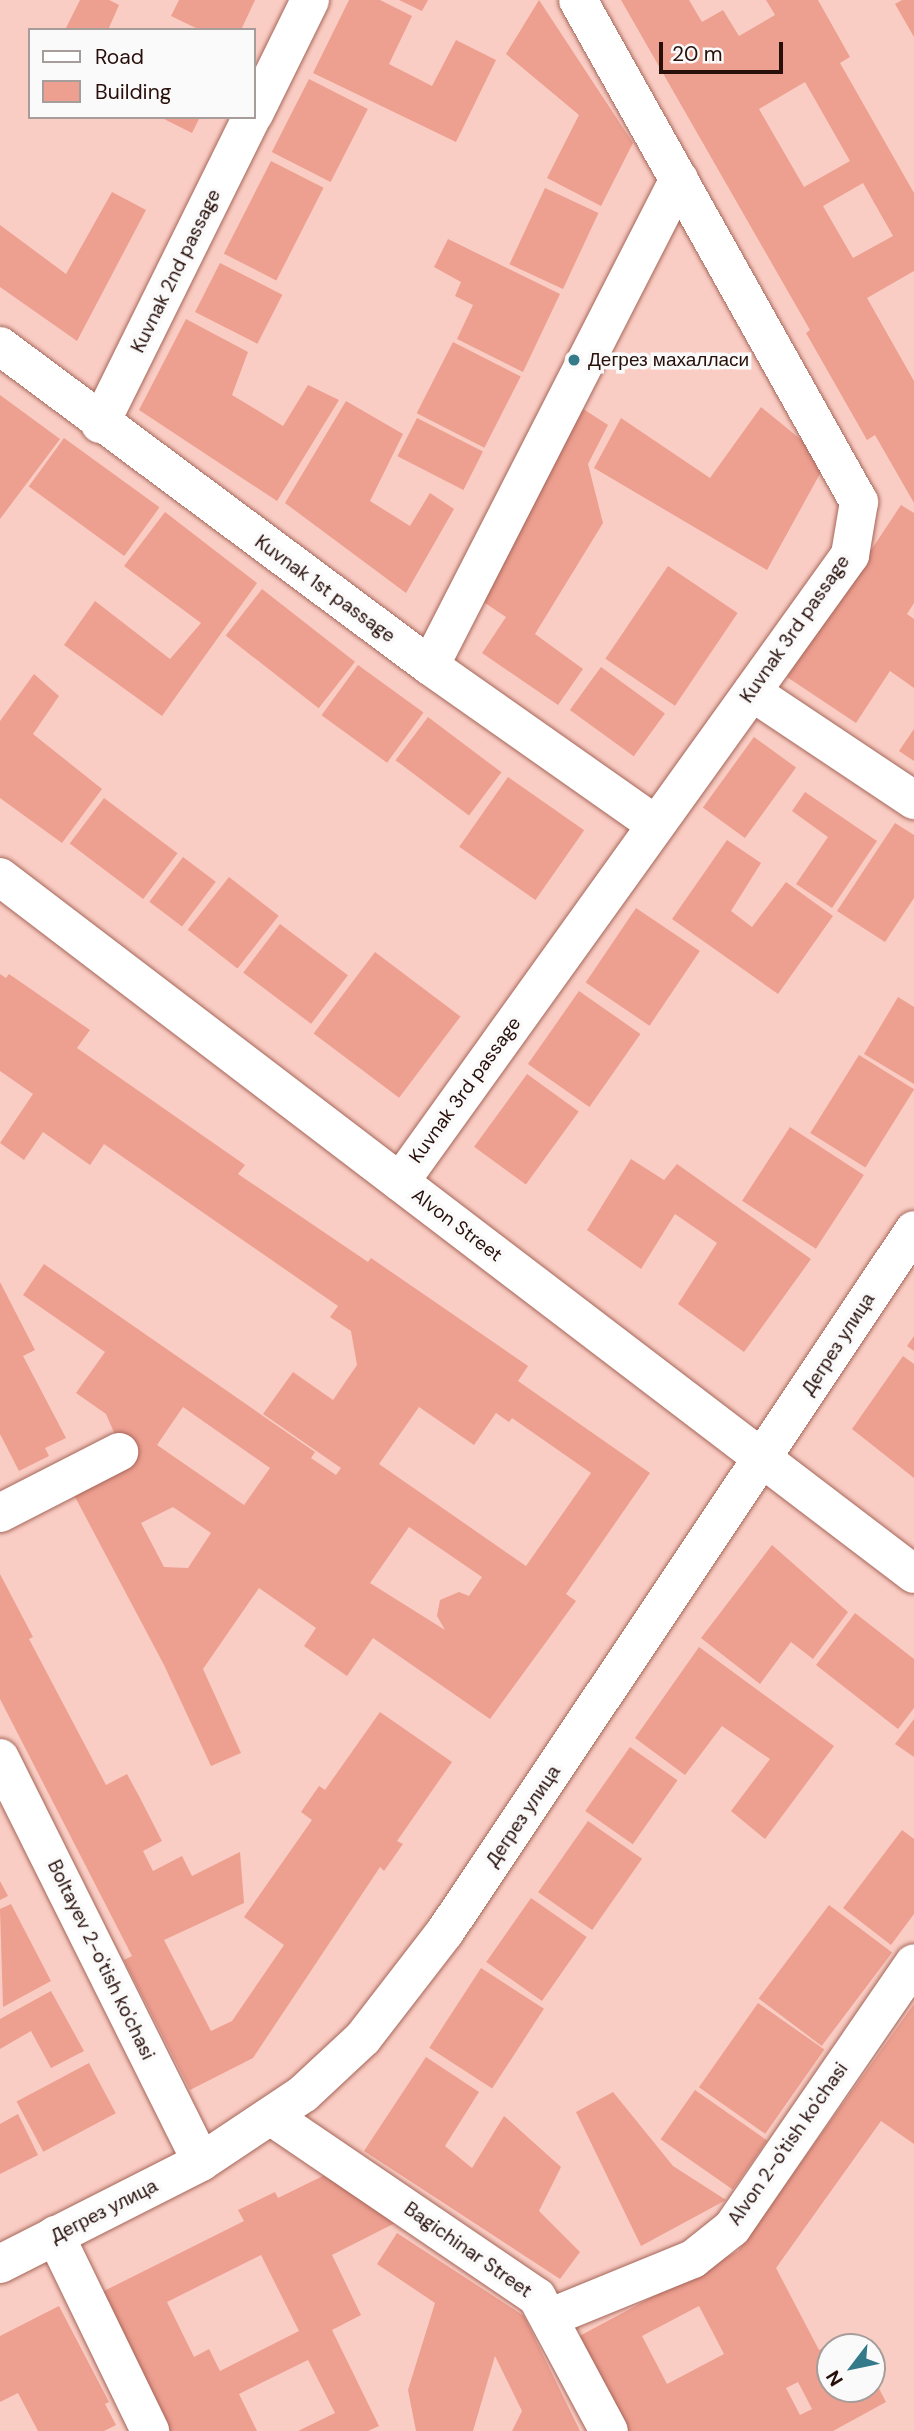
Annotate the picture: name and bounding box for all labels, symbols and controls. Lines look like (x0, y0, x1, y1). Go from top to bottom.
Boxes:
legend (28, 28, 256, 119)
scale bar (662, 28, 786, 72)
text: 20 m (672, 40, 723, 68)
text: Road (95, 43, 144, 71)
text: Building (95, 78, 171, 106)
street label: Kuvnak 2nd passage (127, 186, 225, 356)
place label: Дегрез махалласи (588, 349, 749, 371)
marker: Дегрез махалласи (566, 352, 582, 368)
street label: Kuvnak 1st passage (250, 530, 400, 648)
street label: Kuvnak 3rd passage (735, 551, 855, 707)
street label: Kuvnak 3rd passage (404, 1012, 526, 1168)
street label: Alvon Street (407, 1184, 507, 1266)
street label: Дегрез улица (797, 1289, 879, 1399)
street label: Дегрез улица (481, 1761, 565, 1871)
street label: Boltayev 2-o'tish ko'chasi (43, 1856, 159, 2064)
street label: Alvon 2-o'tish ko'chasi (723, 2058, 853, 2230)
street label: Дегрез улица (47, 2174, 161, 2248)
street label: Bаgichinar Street (400, 2197, 536, 2303)
north arrow (816, 2333, 886, 2403)
text: N (820, 2366, 849, 2391)

